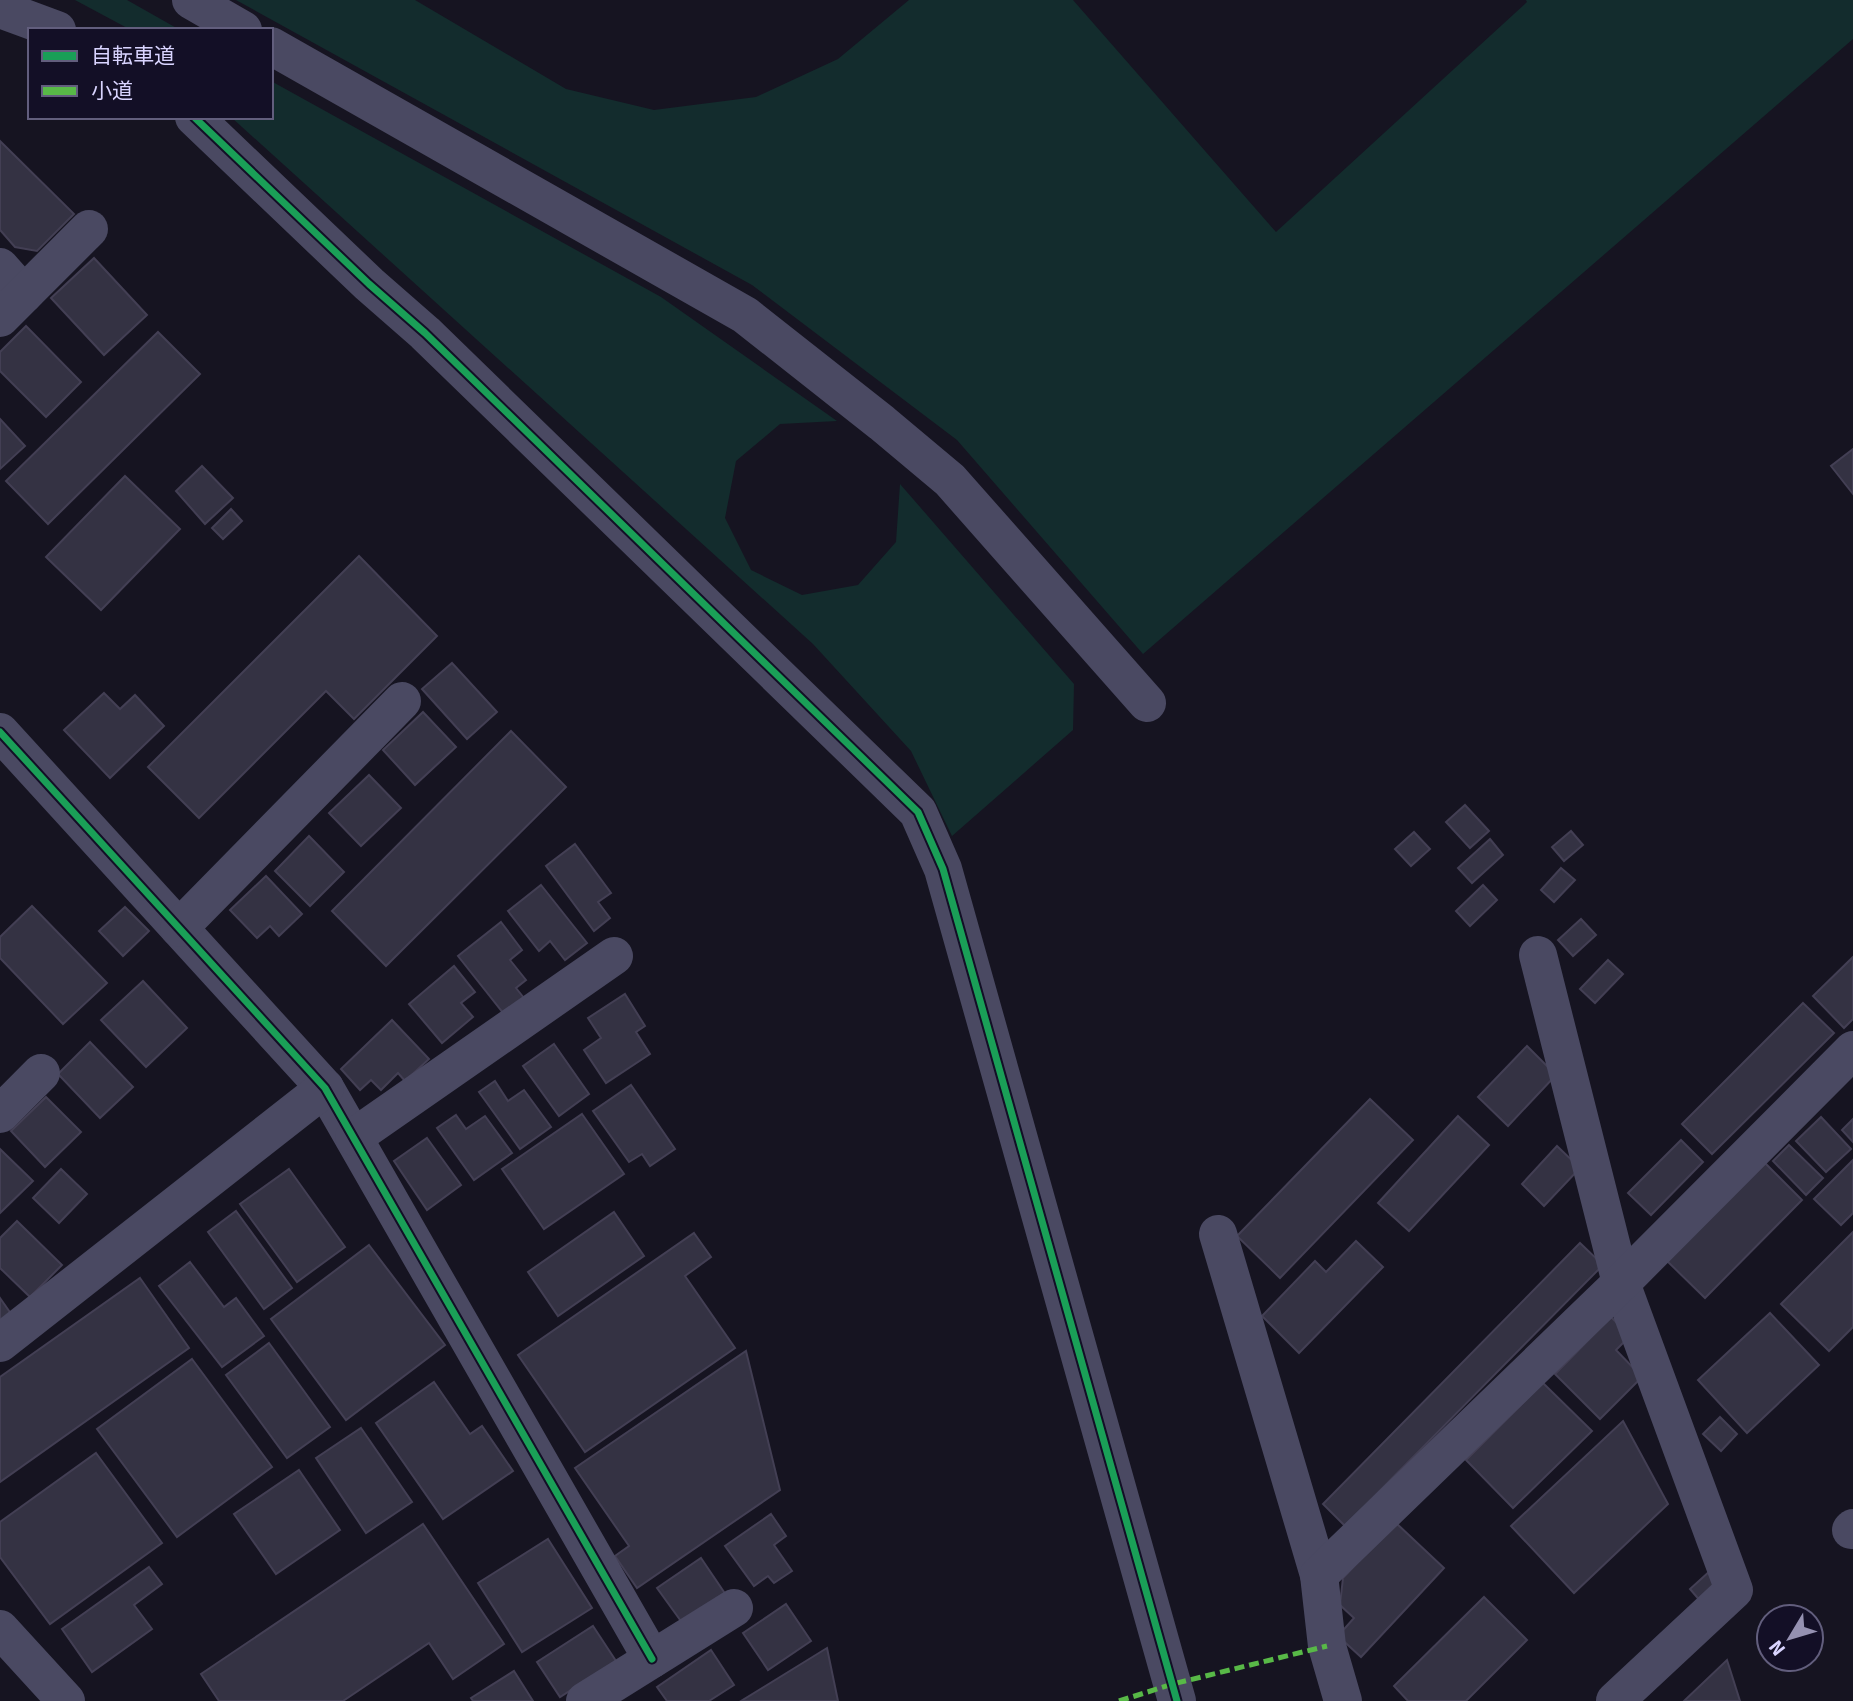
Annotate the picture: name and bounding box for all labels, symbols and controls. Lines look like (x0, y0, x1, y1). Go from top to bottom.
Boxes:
legend (28, 28, 273, 119)
text: 自転車道 (91, 43, 175, 69)
text: 小道 (91, 78, 133, 104)
north arrow (1755, 1603, 1825, 1673)
text: N (1764, 1635, 1791, 1660)

